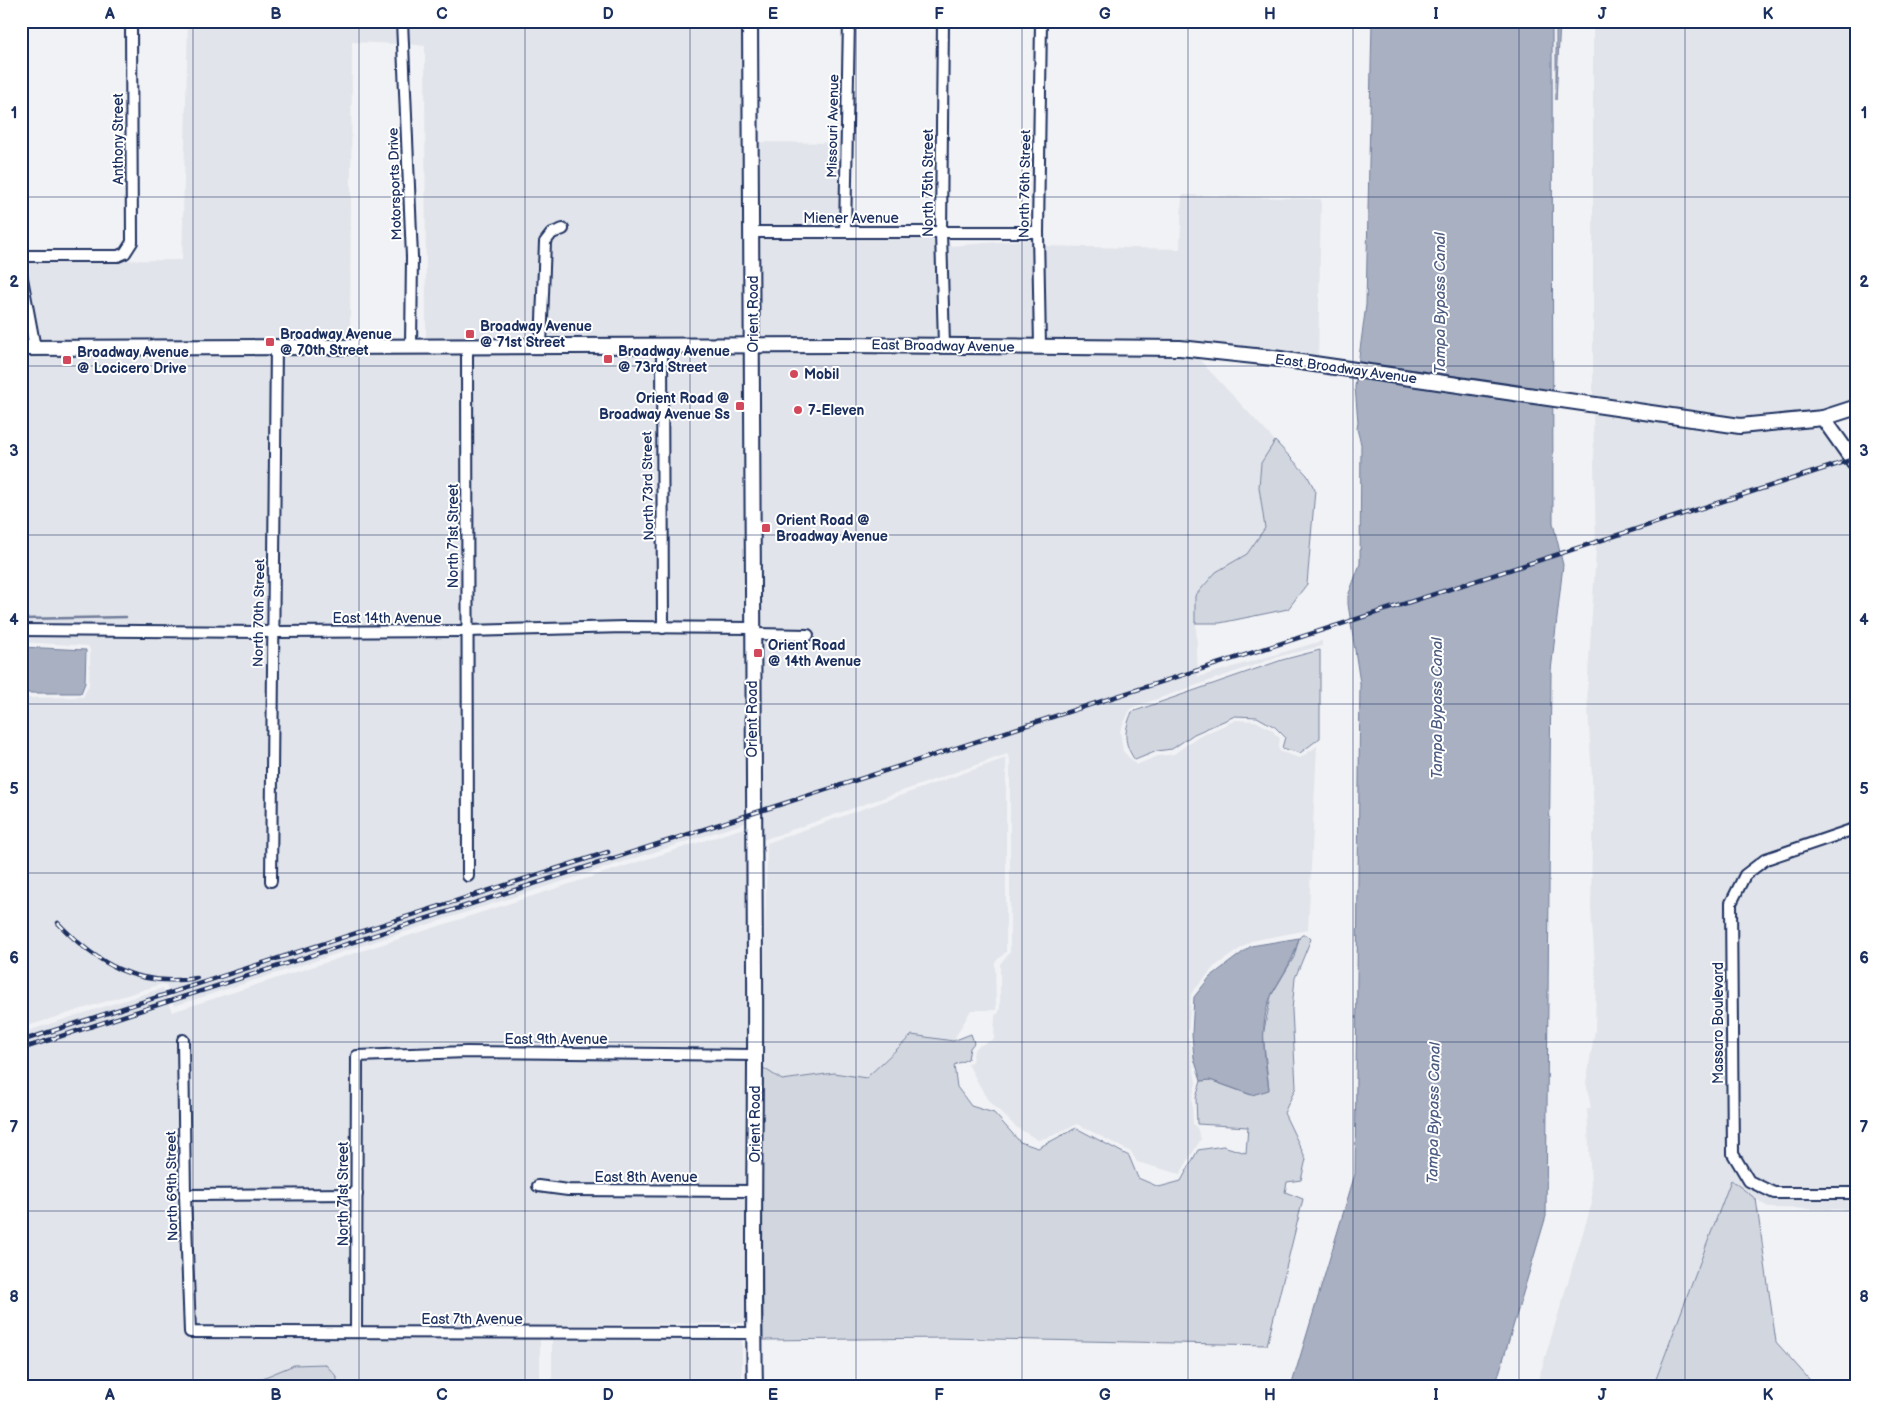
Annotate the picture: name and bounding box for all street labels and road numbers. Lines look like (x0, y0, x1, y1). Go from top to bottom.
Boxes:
street label: Missouri Avenue (824, 74, 842, 178)
street label: Anthony Street (110, 92, 127, 185)
street label: Motorsports Drive (385, 127, 405, 241)
street label: North 75th Street (920, 128, 937, 237)
street label: North 76th Street (1016, 129, 1034, 238)
street label: Miener Avenue (803, 210, 899, 227)
street label: Orient Road (745, 275, 762, 353)
street label: East Broadway Avenue (871, 336, 1015, 356)
street label: East Broadway Avenue (1274, 351, 1418, 387)
street label: North 73rd Street (639, 430, 657, 541)
street label: North 71st Street (445, 483, 462, 588)
street label: North 70th Street (250, 558, 268, 667)
street label: East 14th Avenue (333, 610, 441, 627)
street label: Orient Road (744, 680, 761, 758)
street label: Massaro Boulevard (1710, 962, 1727, 1084)
street label: East 9th Avenue (504, 1031, 608, 1048)
street label: Orient Road (747, 1085, 764, 1163)
street label: North 69th Street (163, 1130, 181, 1241)
street label: North 71st Street (335, 1141, 352, 1246)
street label: East 8th Avenue (594, 1169, 698, 1186)
street label: East 7th Avenue (421, 1311, 523, 1328)

